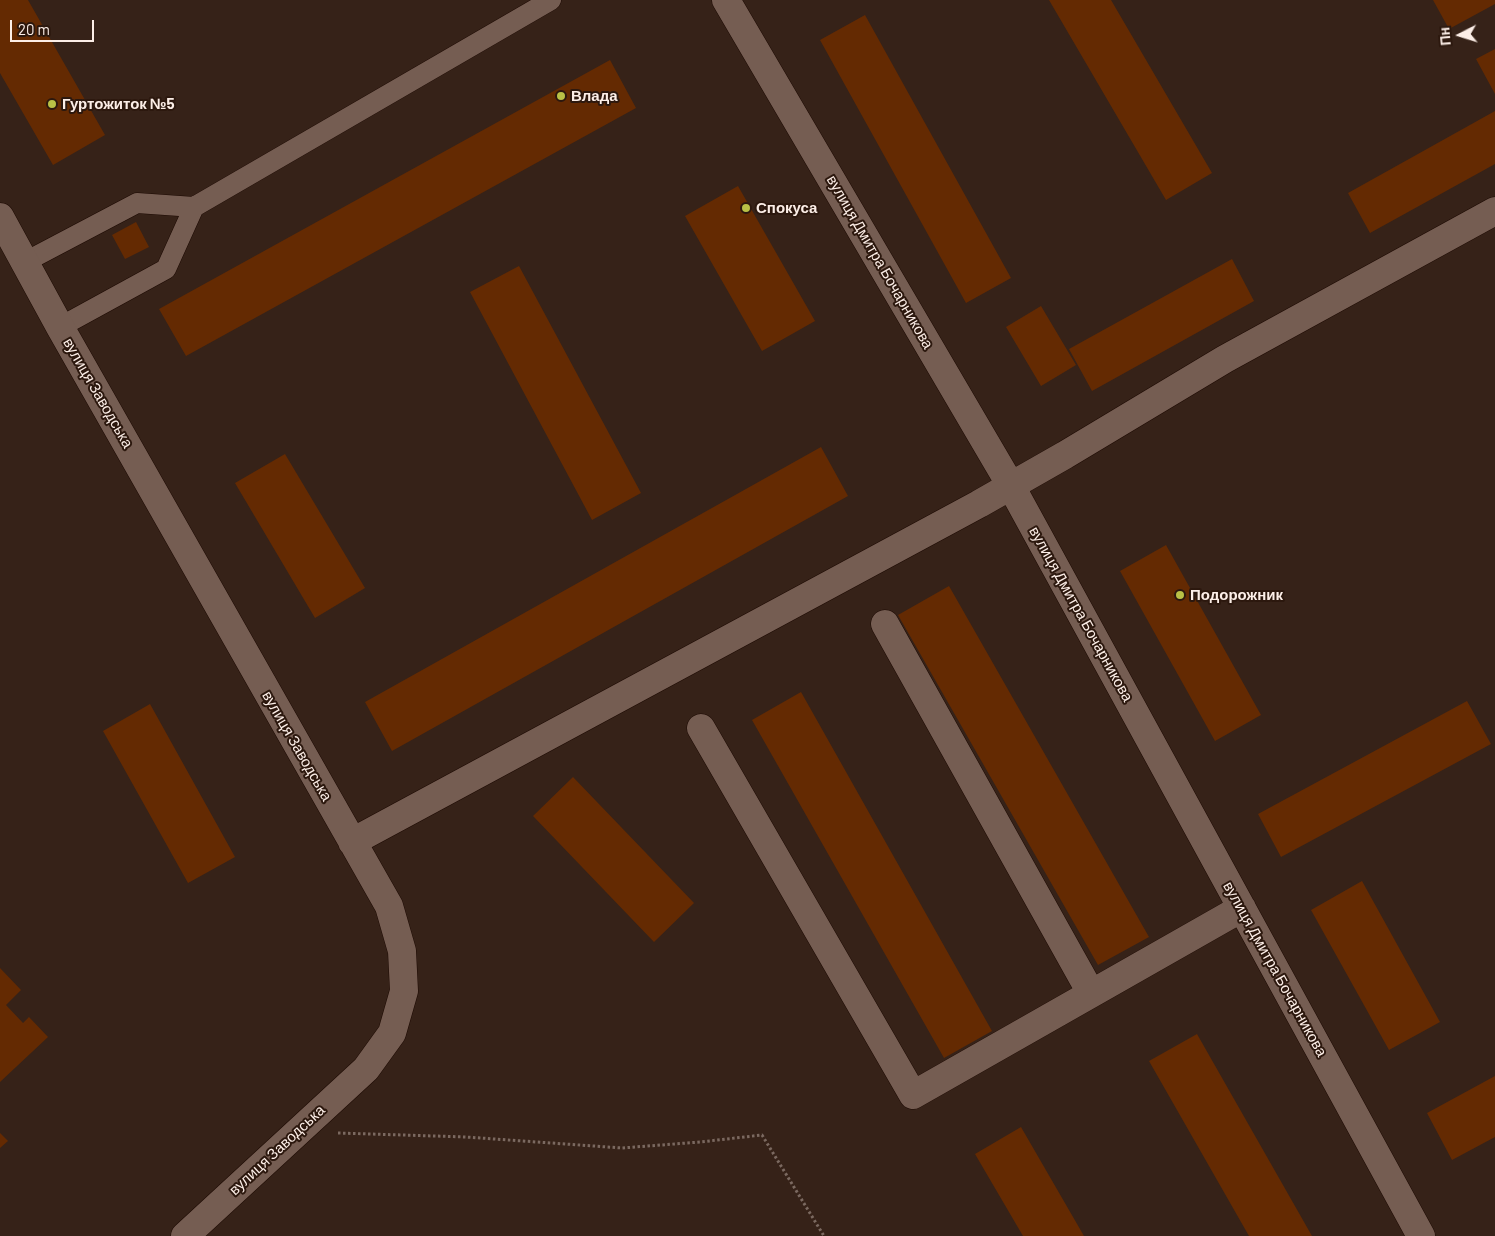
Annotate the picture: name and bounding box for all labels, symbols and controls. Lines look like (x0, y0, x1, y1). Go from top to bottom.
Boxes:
scale bar (12, 10, 96, 42)
north arrow (1435, 10, 1485, 60)
text: 20 m (18, 20, 50, 38)
text: Пн (1435, 26, 1454, 46)
place label: Влада (571, 87, 618, 105)
marker: Влада (555, 90, 567, 102)
place label: Гуртожиток №5 (62, 95, 175, 113)
marker: Гуртожиток №5 (46, 98, 58, 110)
street label: вулиця Дмитра Бочарникова (823, 172, 937, 352)
place label: Спокуса (756, 199, 817, 217)
marker: Спокуса (740, 202, 752, 214)
street label: вулиця Заводська (59, 335, 137, 451)
street label: вулиця Дмитра Бочарникова (1025, 523, 1137, 705)
place label: Подорожник (1190, 586, 1283, 604)
marker: Подорожник (1174, 589, 1186, 601)
street label: вулиця Заводська (258, 688, 336, 804)
street label: вулиця Дмитра Бочарникова (1219, 878, 1331, 1060)
street label: вулиця Заводська (225, 1101, 329, 1199)

